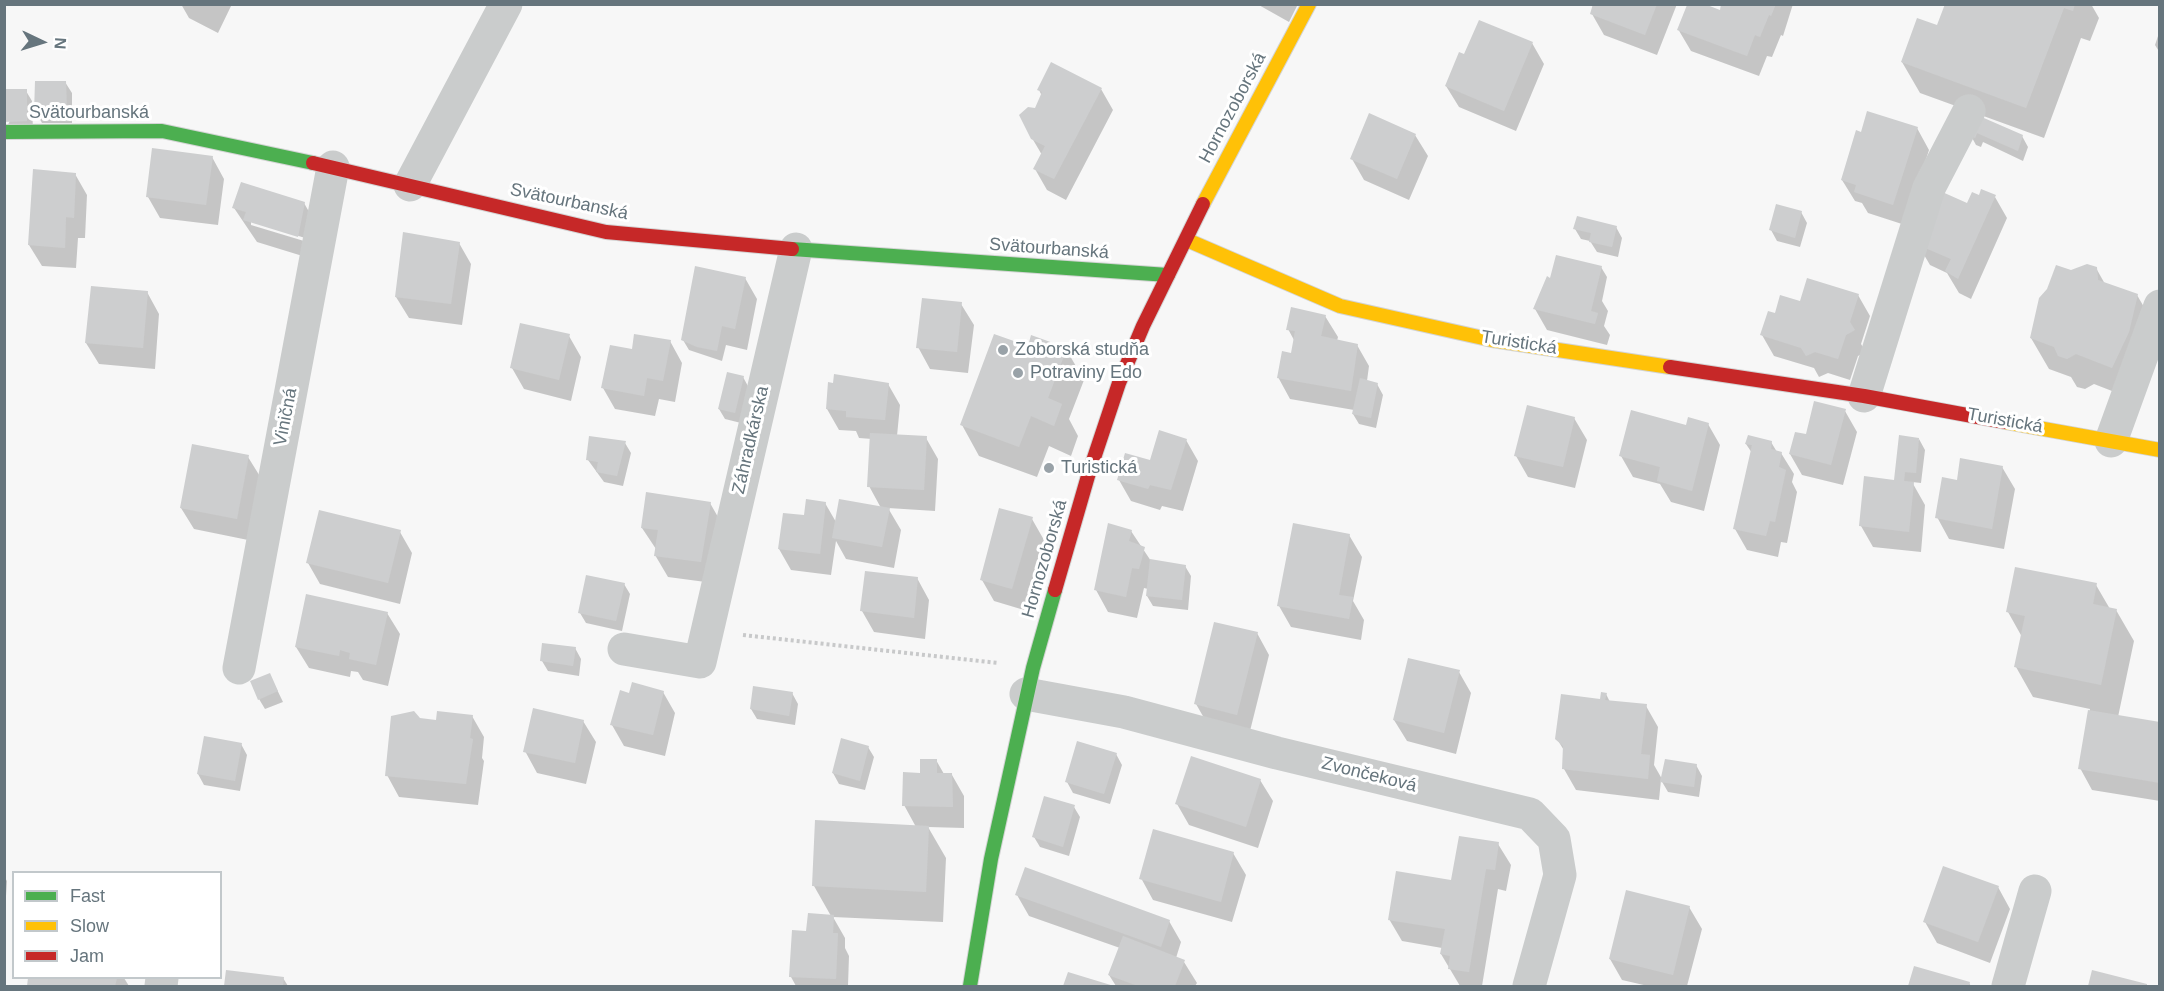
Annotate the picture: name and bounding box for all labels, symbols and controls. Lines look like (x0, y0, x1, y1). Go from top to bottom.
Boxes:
north arrow (12, 12, 72, 72)
text: N (52, 37, 69, 50)
street label: Hornozoborská (1195, 49, 1271, 167)
street label: Svätourbanská (29, 102, 149, 124)
street label: Svätourbanská (508, 179, 630, 225)
street label: Svätourbanská (988, 234, 1110, 264)
street label: Turistická (1480, 326, 1558, 360)
place label: Zoborská studňa (1015, 339, 1149, 361)
marker: Zoborská studňa (996, 343, 1010, 357)
place label: Potraviny Edo (1030, 362, 1142, 384)
marker: Potraviny Edo (1011, 366, 1025, 380)
street label: Záhradkárska (728, 384, 774, 496)
street label: Viničná (270, 386, 302, 448)
street label: Turistická (1966, 404, 2044, 438)
place label: Turistická (1061, 457, 1137, 479)
marker: Turistická (1042, 461, 1056, 475)
street label: Hornozoborská (1018, 497, 1072, 621)
street label: Zvončeková (1319, 753, 1419, 797)
legend (12, 871, 222, 979)
text: Fast (70, 886, 105, 906)
text: Slow (70, 916, 109, 936)
text: Jam (70, 946, 104, 966)

